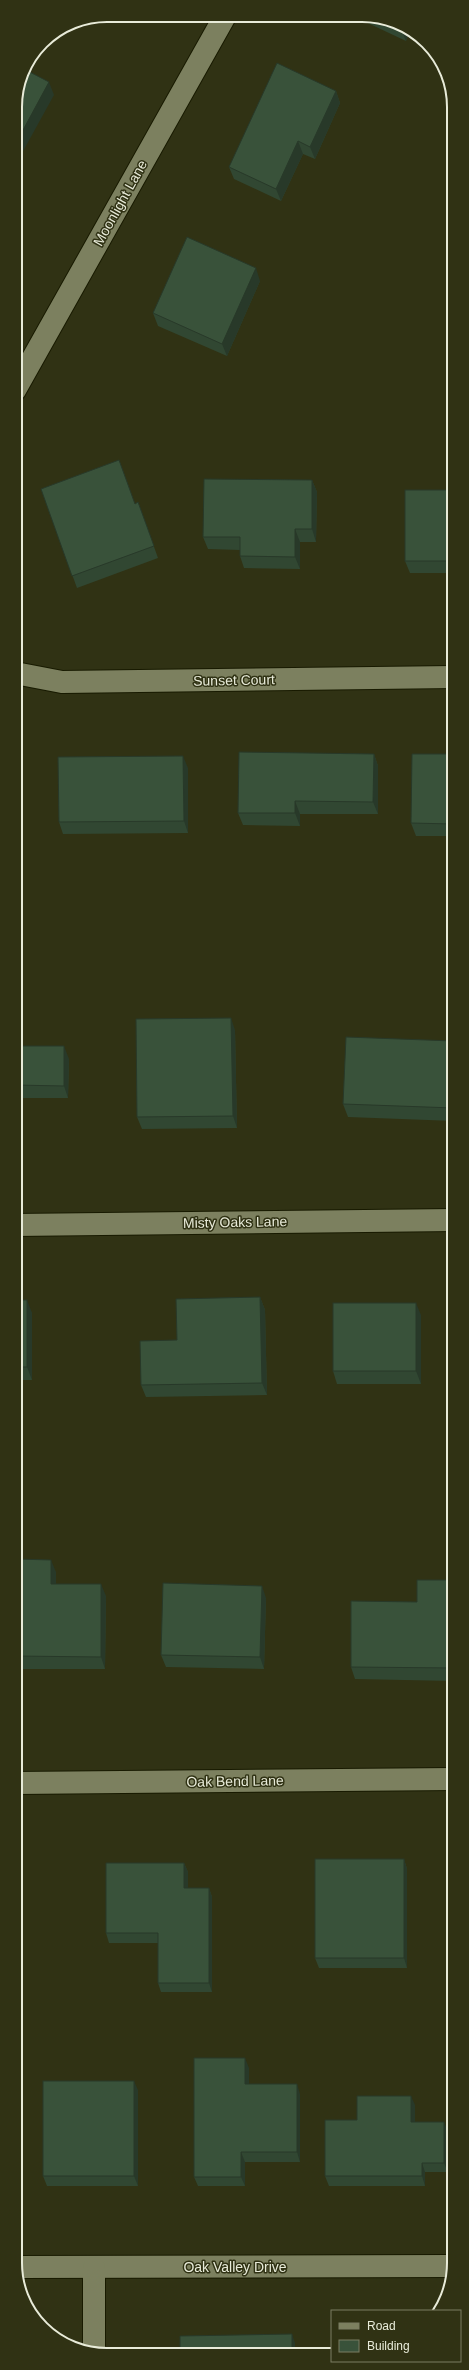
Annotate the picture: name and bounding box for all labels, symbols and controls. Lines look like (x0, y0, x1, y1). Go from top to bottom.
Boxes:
street label: Moonlight Lane (90, 157, 150, 249)
street label: Sunset Court (193, 671, 275, 689)
street label: Misty Oaks Lane (183, 1213, 287, 1231)
street label: Oak Bend Lane (186, 1772, 284, 1790)
street label: Oak Valley Drive (183, 2259, 287, 2275)
legend (331, 2310, 461, 2362)
text: Road (367, 2319, 396, 2333)
text: Building (367, 2339, 410, 2353)

